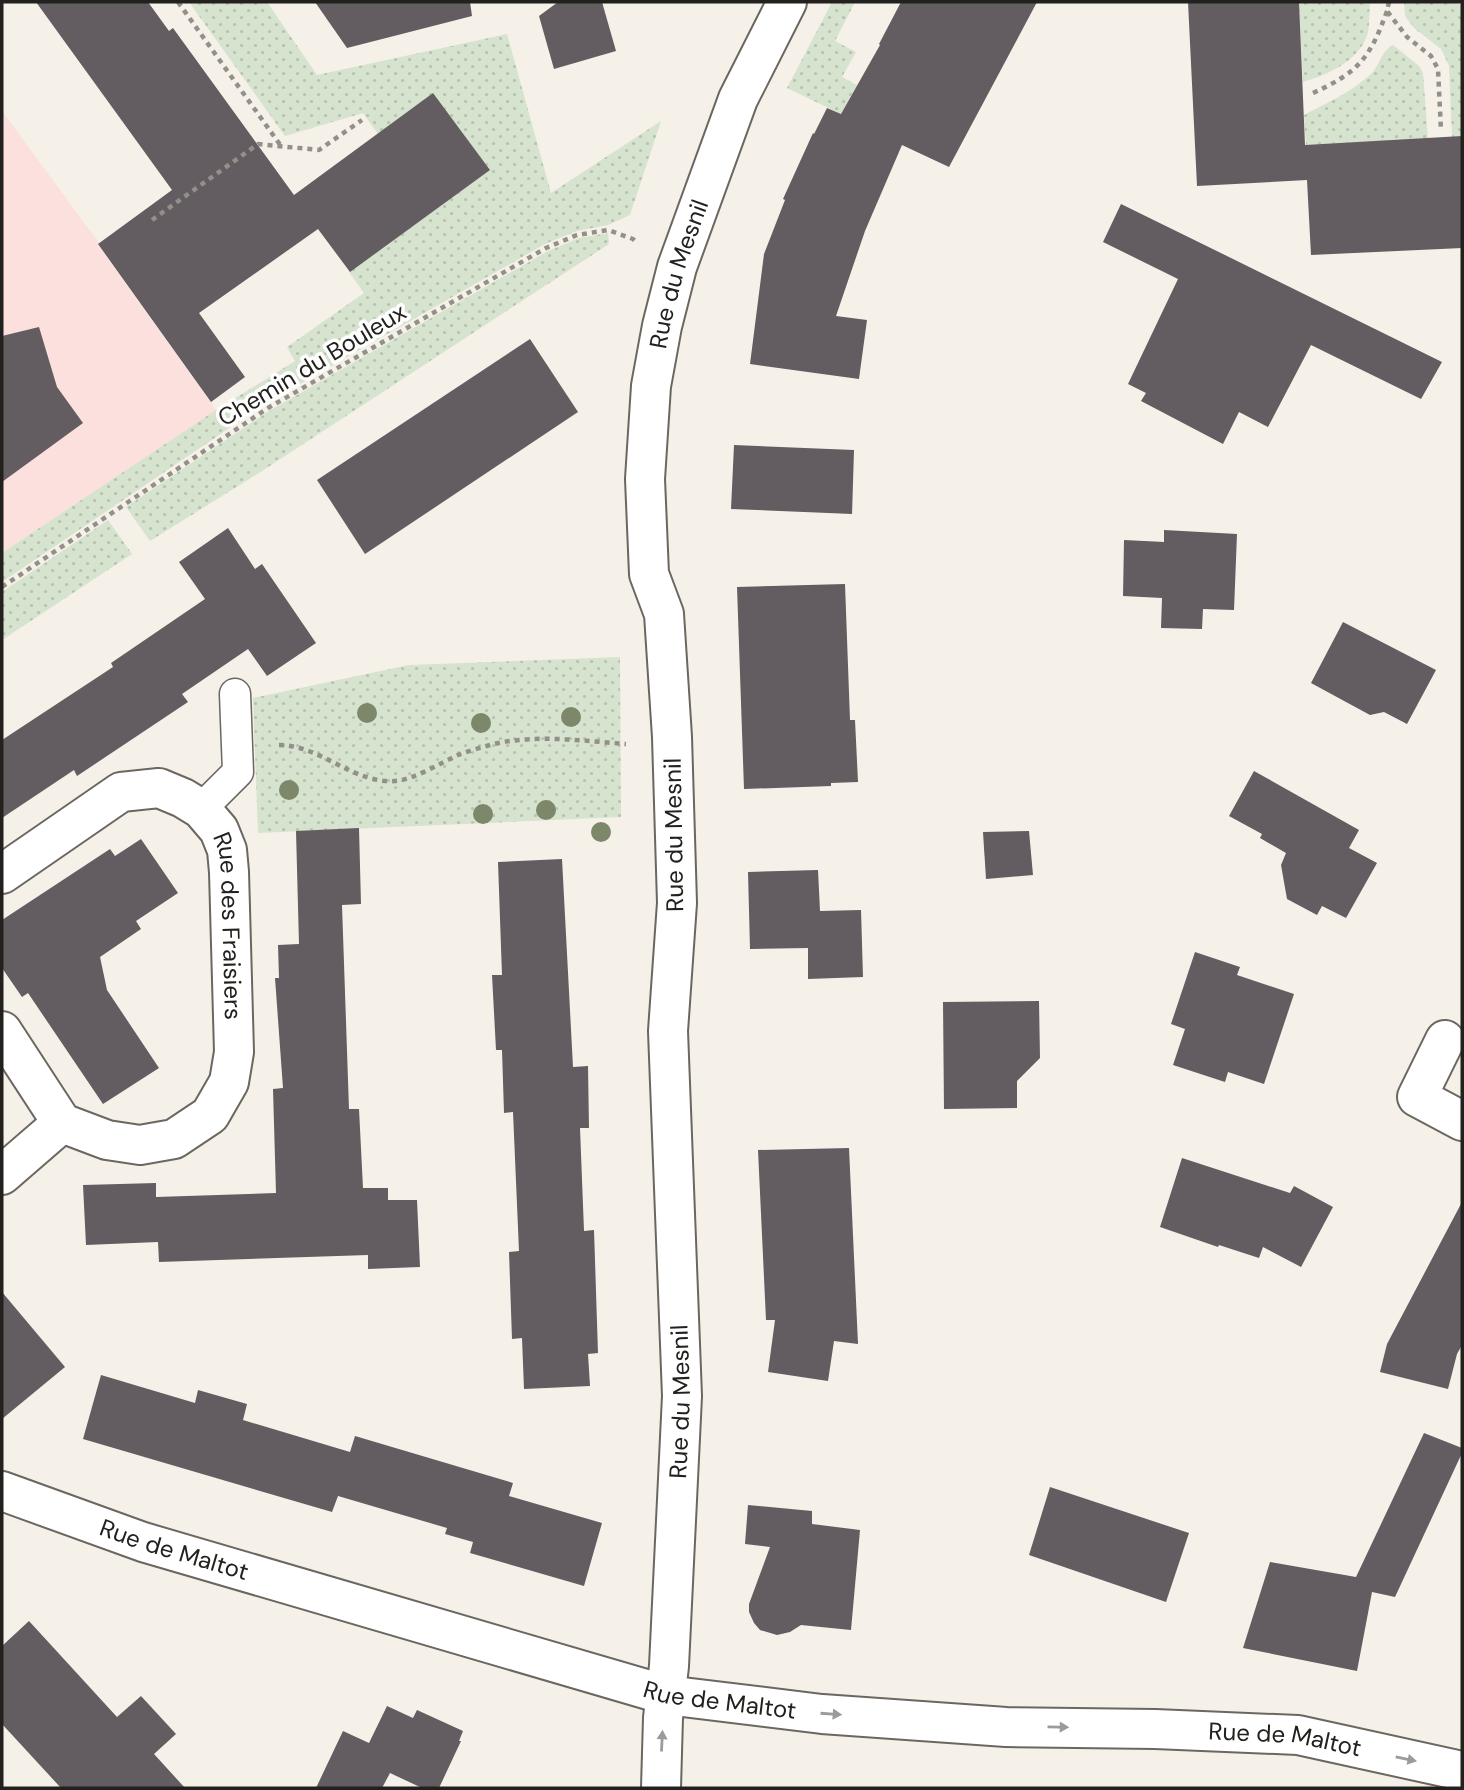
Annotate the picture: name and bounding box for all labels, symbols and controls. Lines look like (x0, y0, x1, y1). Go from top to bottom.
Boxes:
street label: Rue du Mesnil (642, 195, 715, 351)
street label: Chemin du Bouleux (212, 296, 412, 433)
street label: Rue du Mesnil (657, 758, 690, 912)
street label: Rue des Fraisiers (206, 827, 249, 1020)
street label: Rue du Mesnil (662, 1324, 697, 1479)
street label: Rue de Maltot (96, 1512, 252, 1587)
street label: Rue de Maltot (640, 1673, 798, 1726)
one-way arrow (821, 1709, 843, 1720)
street label: Rue de Maltot (1208, 1715, 1364, 1763)
one-way arrow (1048, 1721, 1070, 1733)
one-way arrow (656, 1730, 667, 1752)
one-way arrow (1395, 1754, 1417, 1765)

